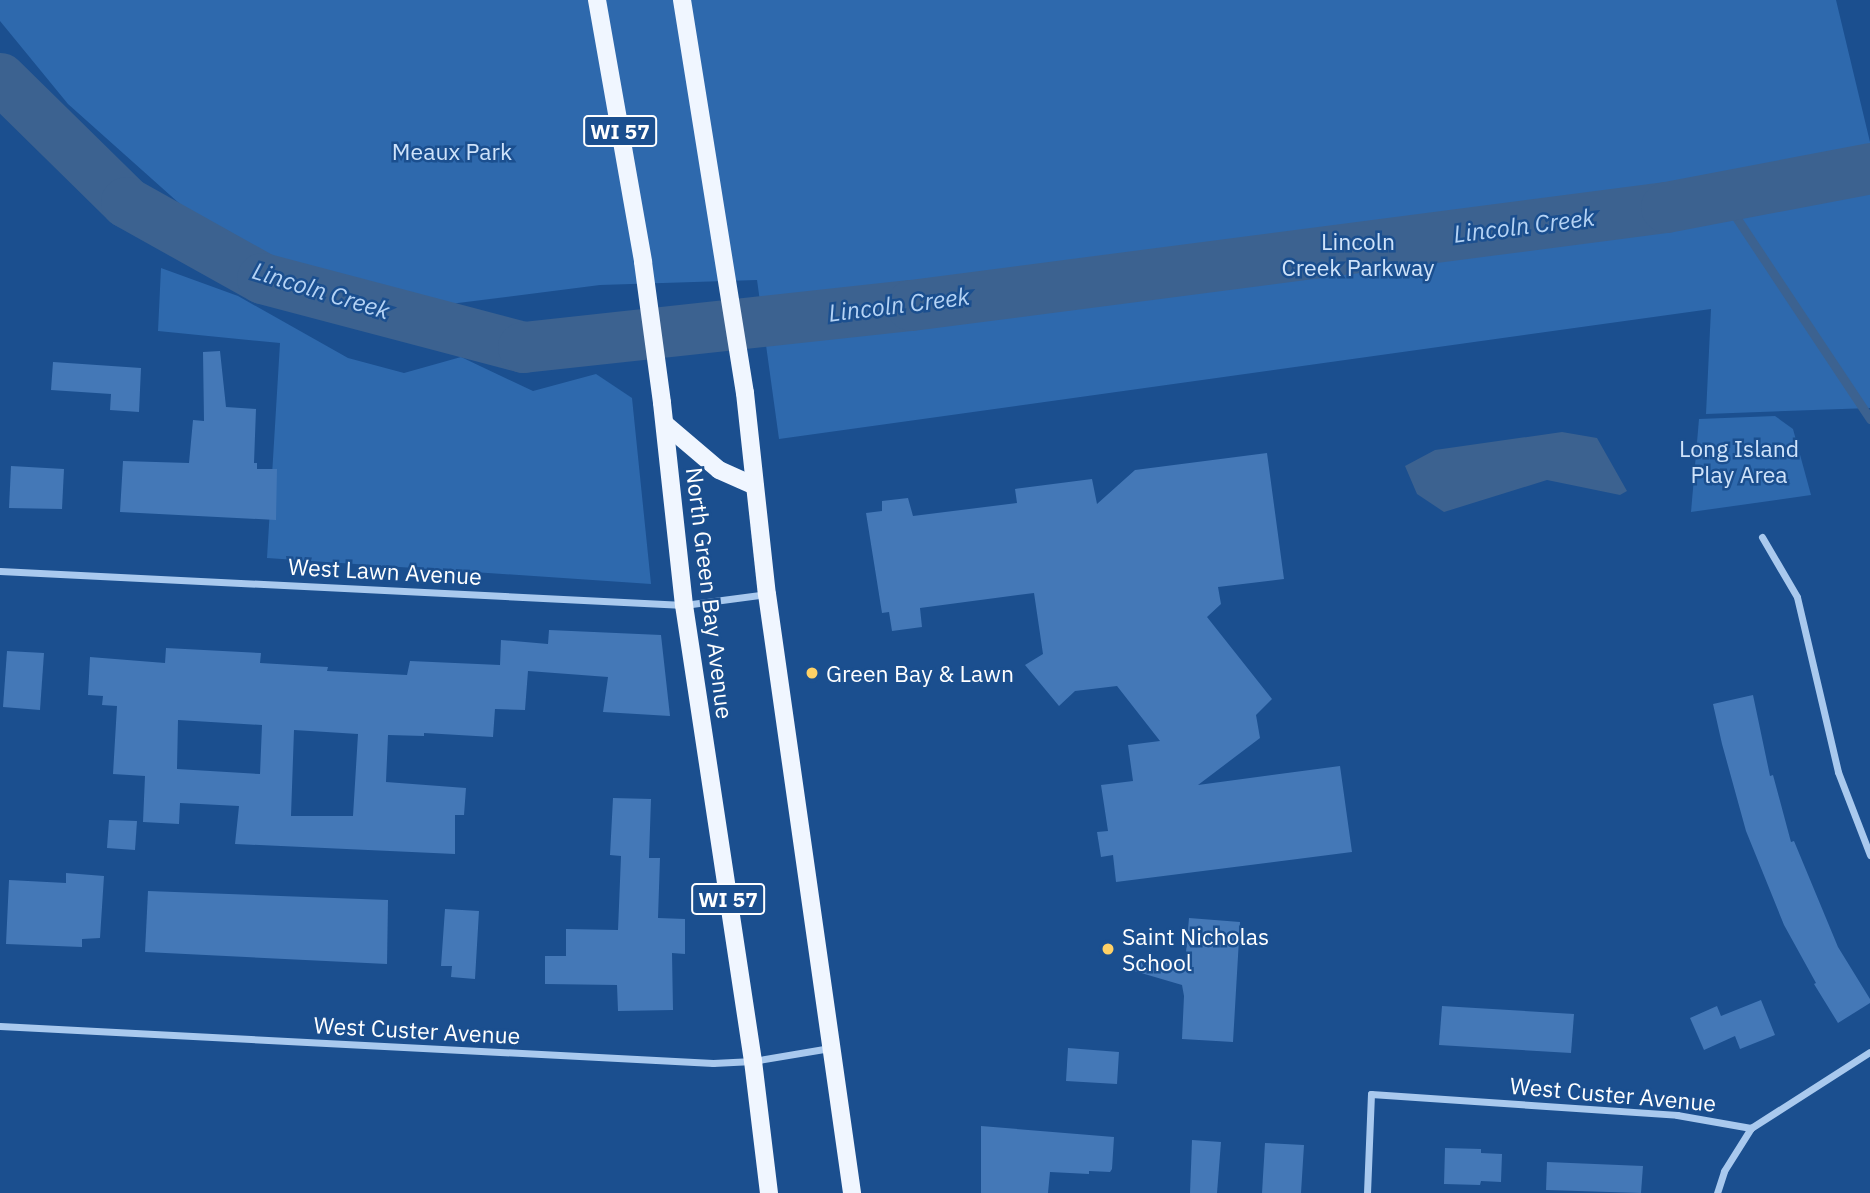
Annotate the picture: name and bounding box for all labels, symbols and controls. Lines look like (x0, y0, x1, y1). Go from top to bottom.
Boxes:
road number: WI 57 (582, 114, 658, 148)
park label: Meaux Park (392, 137, 512, 165)
water label: Lincoln Creek (1452, 203, 1596, 249)
park label: Lincoln Creek Parkway (1281, 227, 1435, 281)
water label: Lincoln Creek (249, 256, 393, 326)
water label: Lincoln Creek (827, 282, 971, 328)
park label: Long Island Play Area (1679, 434, 1799, 488)
street label: North Green Bay Avenue (681, 466, 739, 720)
street label: West Lawn Avenue (287, 552, 483, 590)
place label: Green Bay & Lawn (826, 659, 1014, 687)
marker: Green Bay & Lawn (804, 665, 820, 681)
road number: WI 57 (690, 881, 766, 916)
place label: Saint Nicholas School (1122, 922, 1269, 976)
marker: Saint Nicholas School (1100, 941, 1116, 957)
street label: West Custer Avenue (313, 1011, 521, 1049)
street label: West Custer Avenue (1509, 1071, 1717, 1117)

